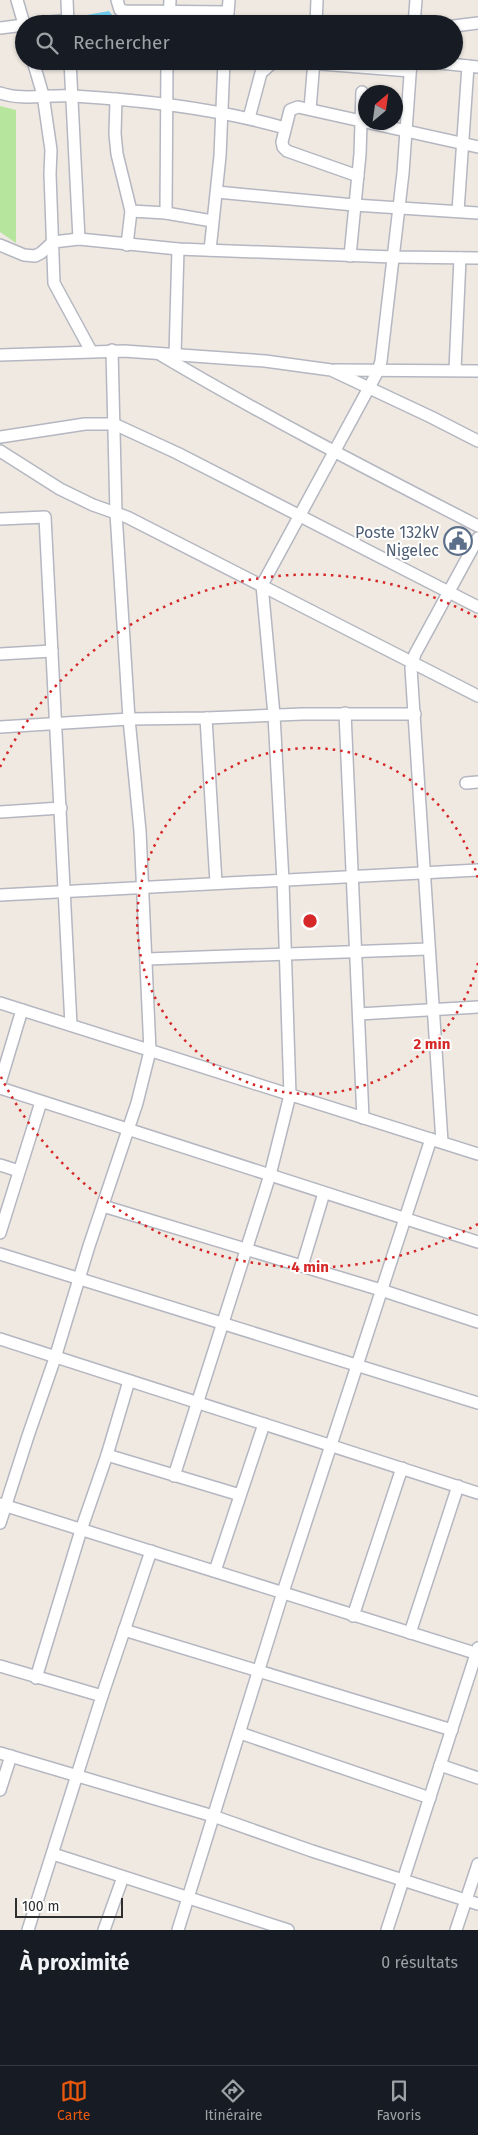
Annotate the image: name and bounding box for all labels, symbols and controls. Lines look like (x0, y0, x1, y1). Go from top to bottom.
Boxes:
search box (15, 15, 463, 70)
icon: search (33, 29, 61, 57)
text: Rechercher (73, 31, 170, 54)
north arrow (358, 85, 403, 130)
place label: Poste 132kV Nigelec (355, 523, 439, 560)
public building icon: Poste 132kV Nigelec (443, 526, 473, 556)
centre of rings (301, 912, 319, 930)
text: 2 min (414, 1035, 450, 1053)
text: 4 min (291, 1258, 329, 1276)
scale bar (15, 1895, 122, 1918)
text: 100 m (22, 1898, 59, 1915)
text: À proximité (20, 1950, 129, 1976)
text: 0 résultats (381, 1953, 458, 1972)
tab: Carte (57, 2077, 90, 2124)
tab: Itinéraire (204, 2077, 262, 2124)
tab: Favoris (377, 2077, 421, 2124)

